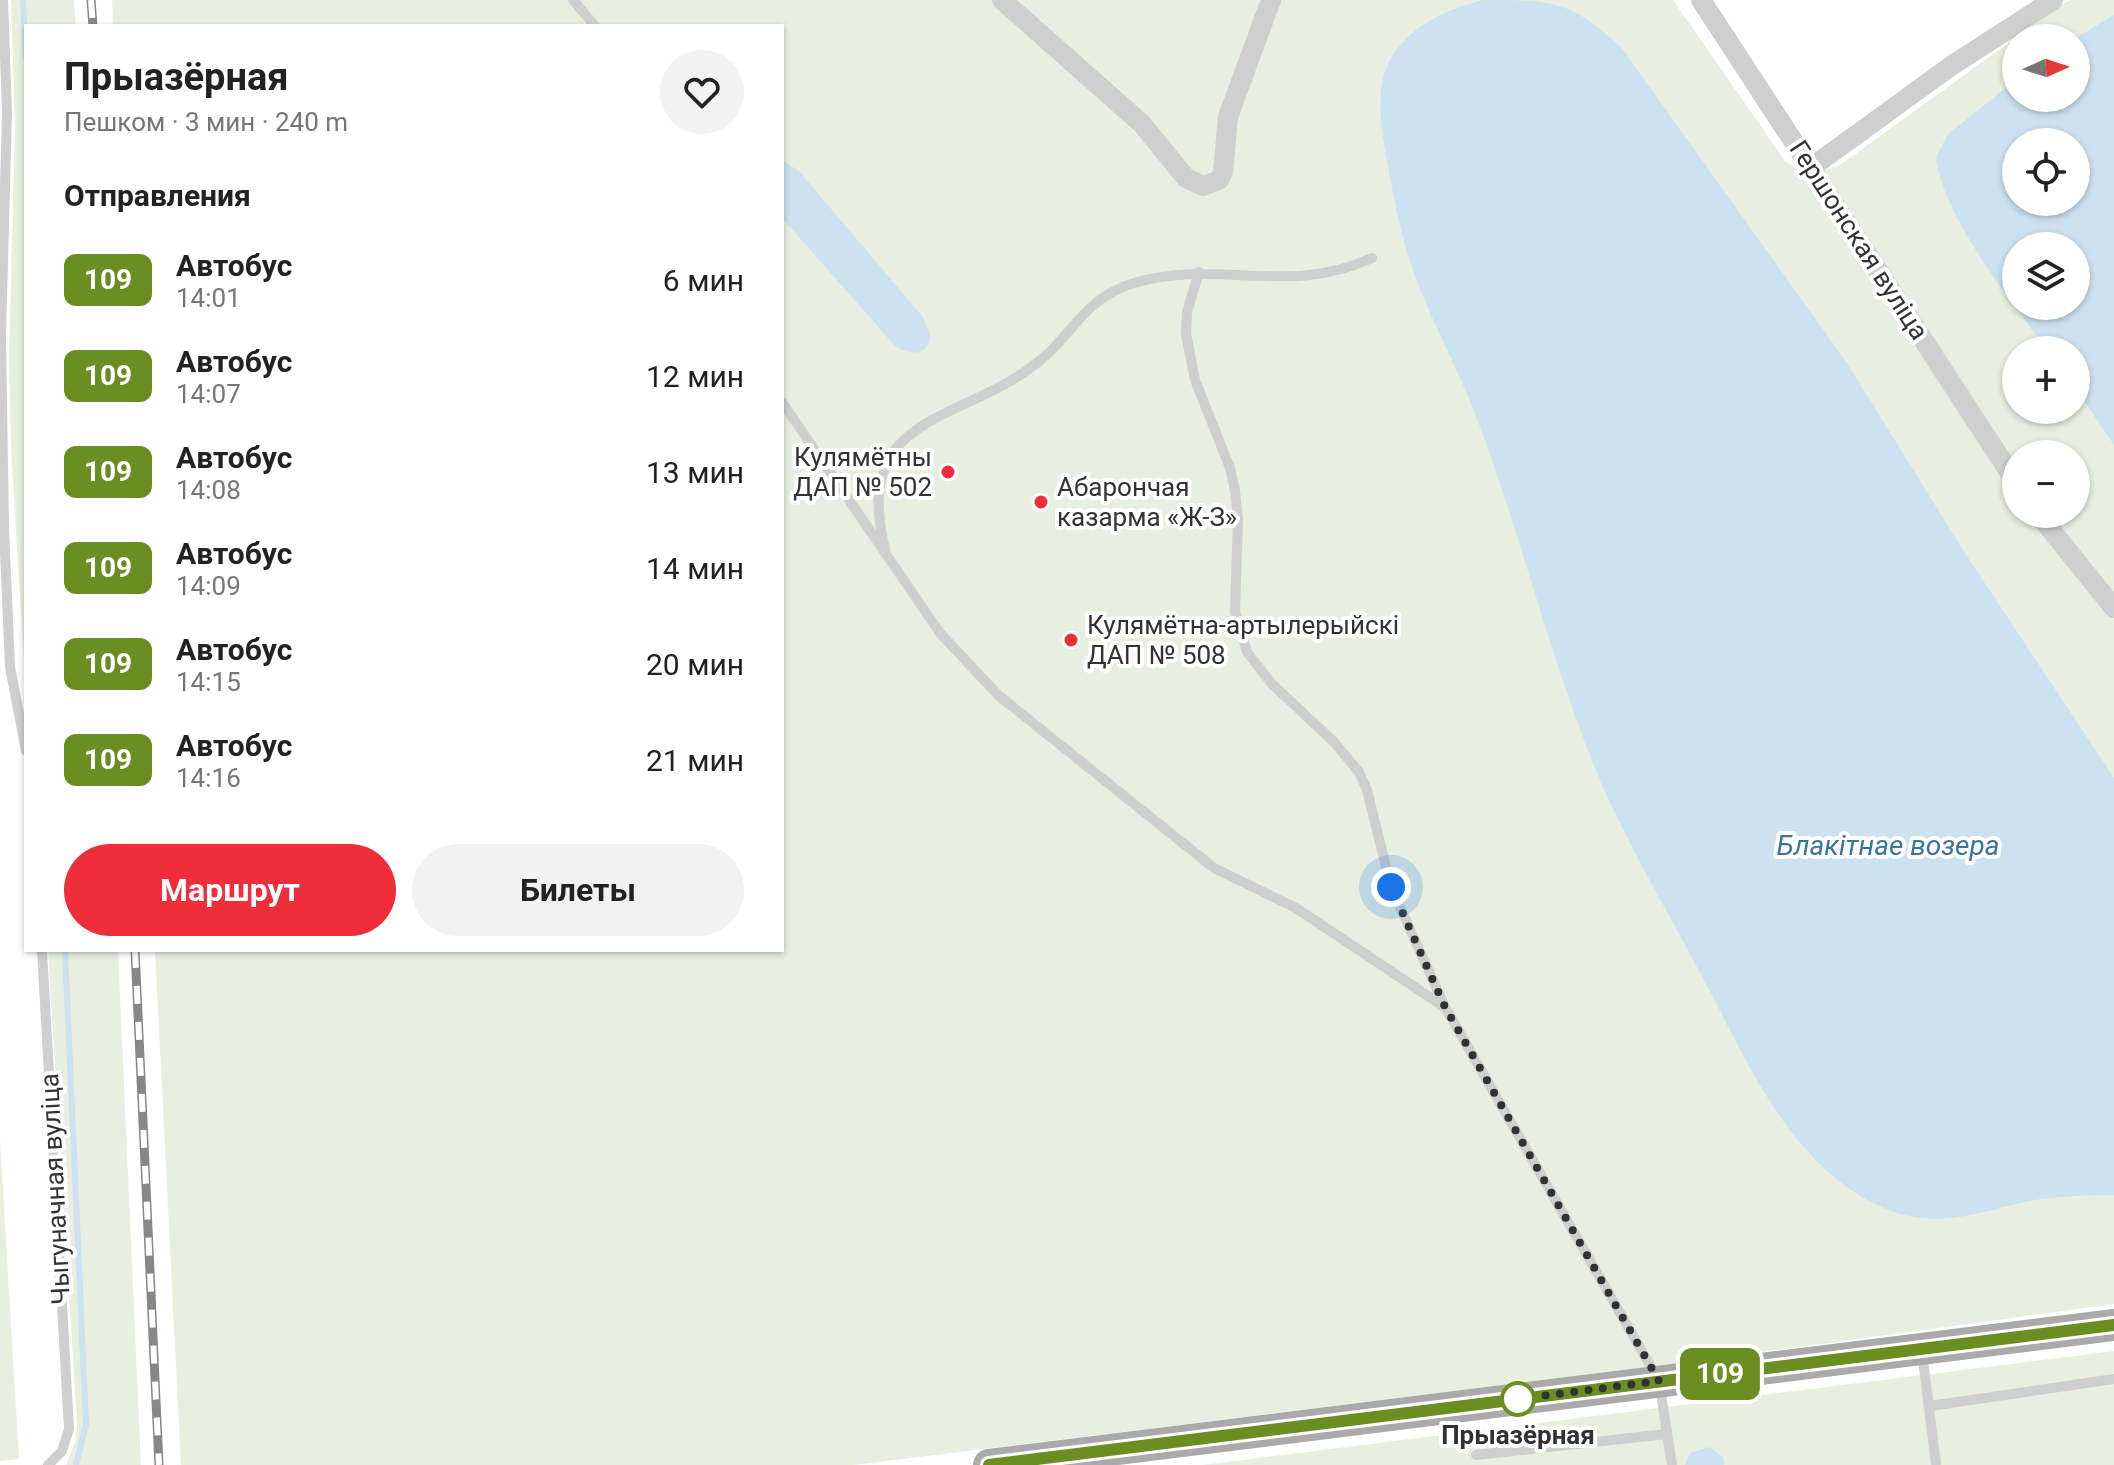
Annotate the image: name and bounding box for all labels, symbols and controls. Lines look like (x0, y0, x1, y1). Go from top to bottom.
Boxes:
north arrow (2002, 24, 2090, 112)
map controls (2002, 24, 2090, 528)
button: heart (660, 50, 744, 134)
text: Прыазёрная (64, 55, 289, 99)
text: Пешком · 3 мин · 240 m (64, 107, 348, 137)
button: locate (2002, 128, 2090, 216)
street label: Гершонская вуліца (1783, 135, 1935, 345)
text: Отправления (64, 178, 251, 213)
button: layers (2002, 232, 2090, 320)
text: Автобус (176, 248, 292, 283)
text: 109 (84, 263, 132, 296)
text: 6 мин (663, 263, 744, 298)
text: 14:01 (176, 283, 241, 313)
button: + (2002, 336, 2090, 424)
text: Автобус (176, 344, 292, 379)
text: 109 (84, 359, 132, 392)
text: 12 мин (646, 359, 744, 394)
text: 14:07 (176, 379, 241, 409)
text: Автобус (176, 440, 292, 475)
button: − (2002, 440, 2090, 528)
place label: Кулямётны ДАП № 502 (793, 442, 932, 502)
text: 109 (84, 455, 132, 488)
text: 13 мин (646, 455, 744, 490)
marker: Кулямётны ДАП № 502 (939, 463, 957, 481)
place label: Абарончая казарма «Ж-З» (1057, 472, 1237, 532)
text: 14:08 (176, 475, 241, 505)
marker: Абарончая казарма «Ж-З» (1032, 493, 1050, 511)
text: Автобус (176, 536, 292, 571)
text: 109 (84, 551, 132, 584)
text: 14 мин (646, 551, 744, 586)
text: 14:09 (176, 571, 241, 601)
place label: Кулямётна-артылерыйскі ДАП № 508 (1087, 610, 1399, 670)
marker: Кулямётна-артылерыйскі ДАП № 508 (1062, 631, 1080, 649)
text: Автобус (176, 632, 292, 667)
text: 109 (84, 647, 132, 680)
text: 20 мин (646, 647, 744, 682)
text: 14:15 (176, 667, 241, 697)
text: Автобус (176, 728, 292, 763)
text: 109 (84, 743, 132, 776)
text: 21 мин (646, 743, 744, 778)
text: 14:16 (176, 763, 241, 793)
water label: Блакітнае возера (1776, 829, 2000, 862)
button: Маршрут (64, 844, 396, 936)
button: Билеты (412, 844, 744, 936)
your location (1371, 867, 1411, 907)
street label: Чыгуначная вуліца (34, 1072, 76, 1306)
line badge: 109 (1674, 1348, 1766, 1400)
text: 109 (1696, 1357, 1744, 1390)
marker: Прыазёрная (1501, 1382, 1535, 1416)
place label: Прыазёрная (1441, 1420, 1595, 1450)

